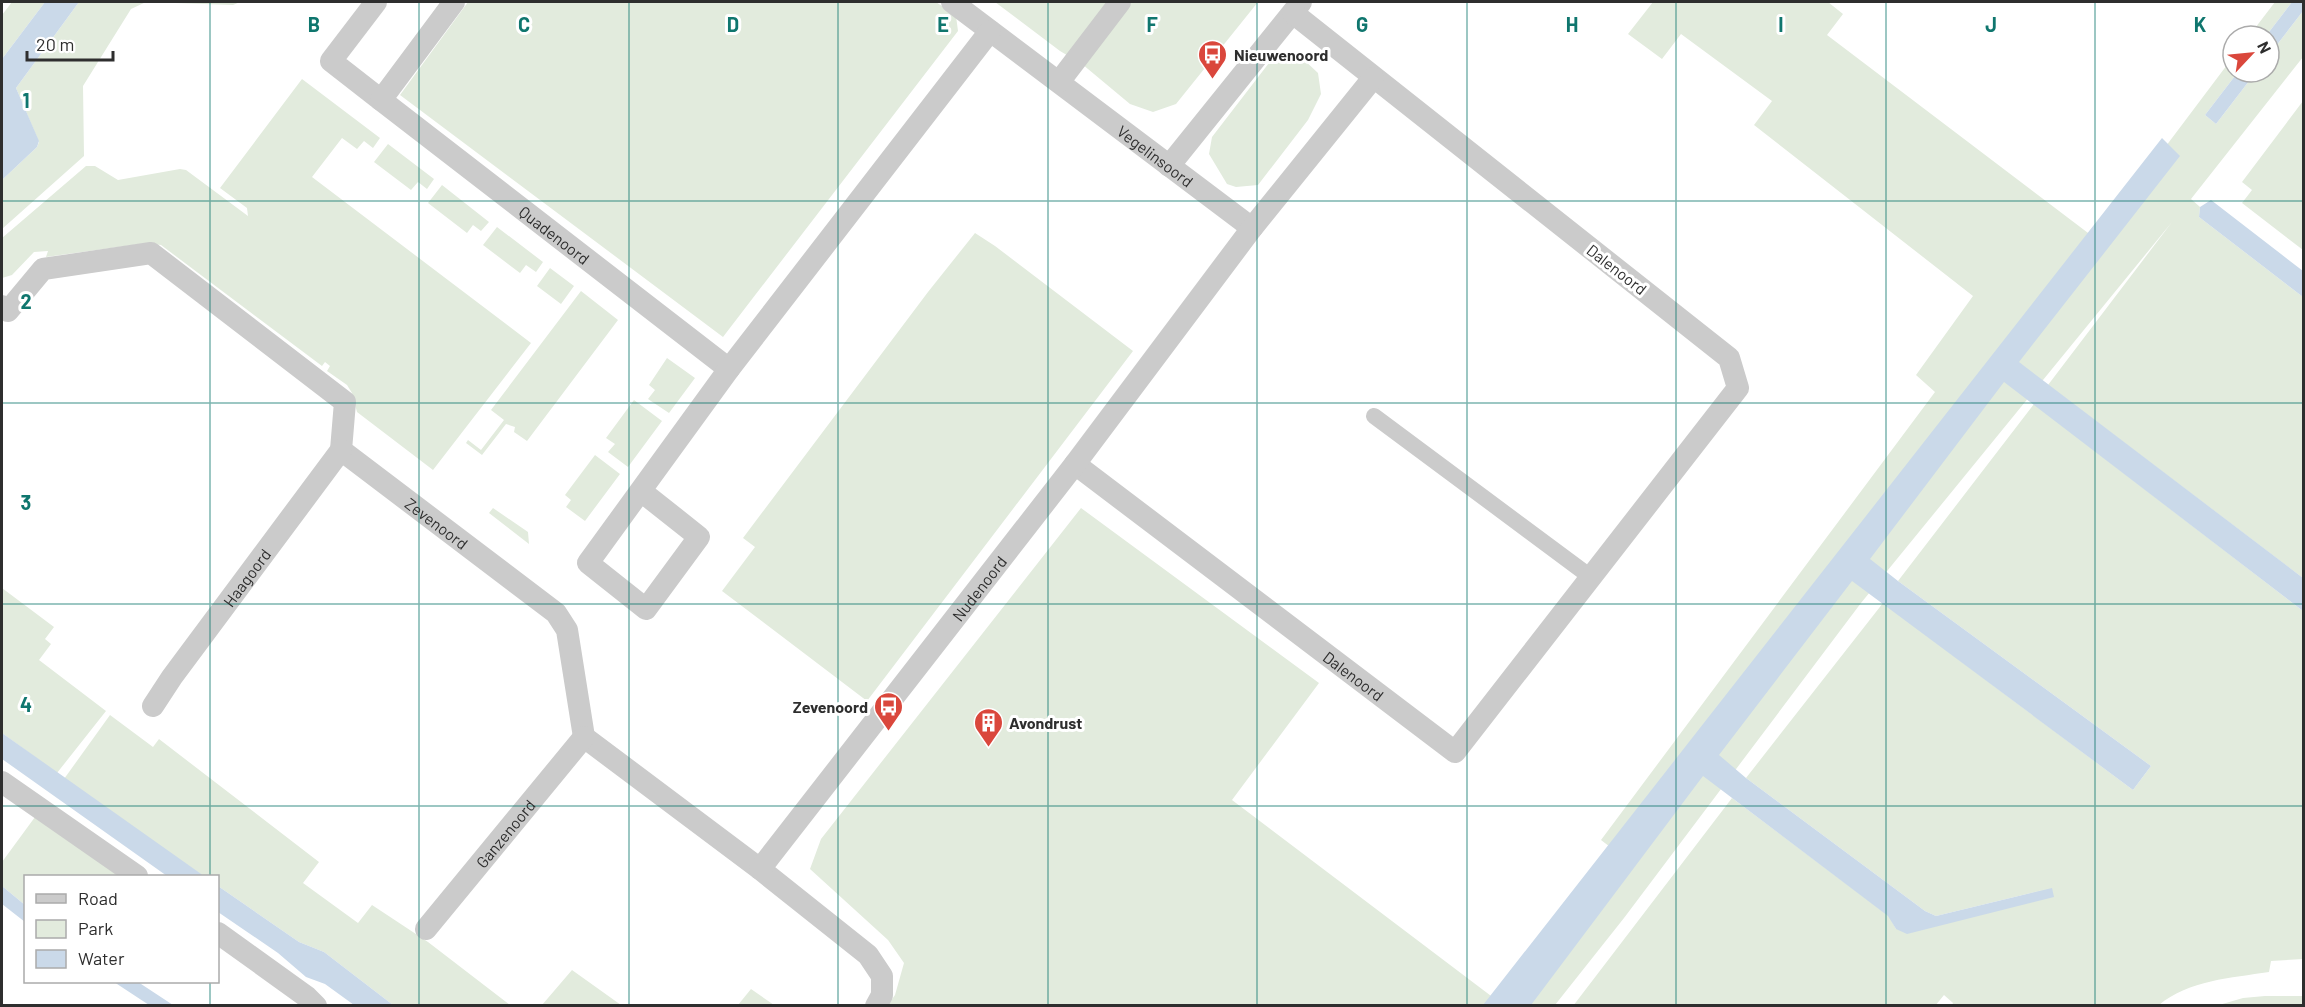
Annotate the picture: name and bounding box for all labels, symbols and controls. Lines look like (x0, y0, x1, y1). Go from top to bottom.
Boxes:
text: B (308, 12, 320, 36)
text: C (518, 12, 530, 36)
text: D (727, 12, 739, 36)
text: E (937, 12, 949, 36)
text: F (1146, 12, 1158, 36)
text: G (1356, 12, 1368, 36)
text: H (1566, 12, 1578, 36)
text: I (1778, 12, 1784, 36)
text: J (1985, 12, 1997, 36)
text: K (2194, 12, 2207, 36)
scale bar (27, 24, 112, 62)
north arrow (2221, 24, 2281, 84)
text: 20 m (36, 33, 74, 55)
bus stop icon: Nieuwenoord (1197, 38, 1229, 80)
text: N (2254, 38, 2276, 56)
place label: Nieuwenoord (1234, 45, 1328, 64)
text: 1 (22, 88, 30, 112)
street label: Vegelinsoord (1114, 121, 1197, 190)
street label: Quadenoord (516, 201, 594, 268)
street label: Dalenoord (1583, 240, 1651, 298)
text: 2 (20, 289, 32, 313)
text: 3 (21, 490, 31, 514)
street label: Zevenoord (402, 493, 472, 553)
street label: Haagoord (219, 545, 274, 610)
street label: Nudenoord (947, 552, 1010, 624)
street label: Dalenoord (1320, 646, 1388, 704)
bus stop icon: Zevenoord (873, 690, 905, 732)
text: 4 (20, 692, 32, 716)
place label: Zevenoord (793, 697, 868, 716)
building icon: Avondrust (972, 706, 1004, 748)
place label: Avondrust (1009, 713, 1082, 732)
street label: Ganzenoord (471, 795, 538, 871)
legend (24, 875, 219, 983)
text: Road (78, 887, 118, 909)
text: Park (78, 917, 113, 939)
text: Water (78, 947, 125, 969)

